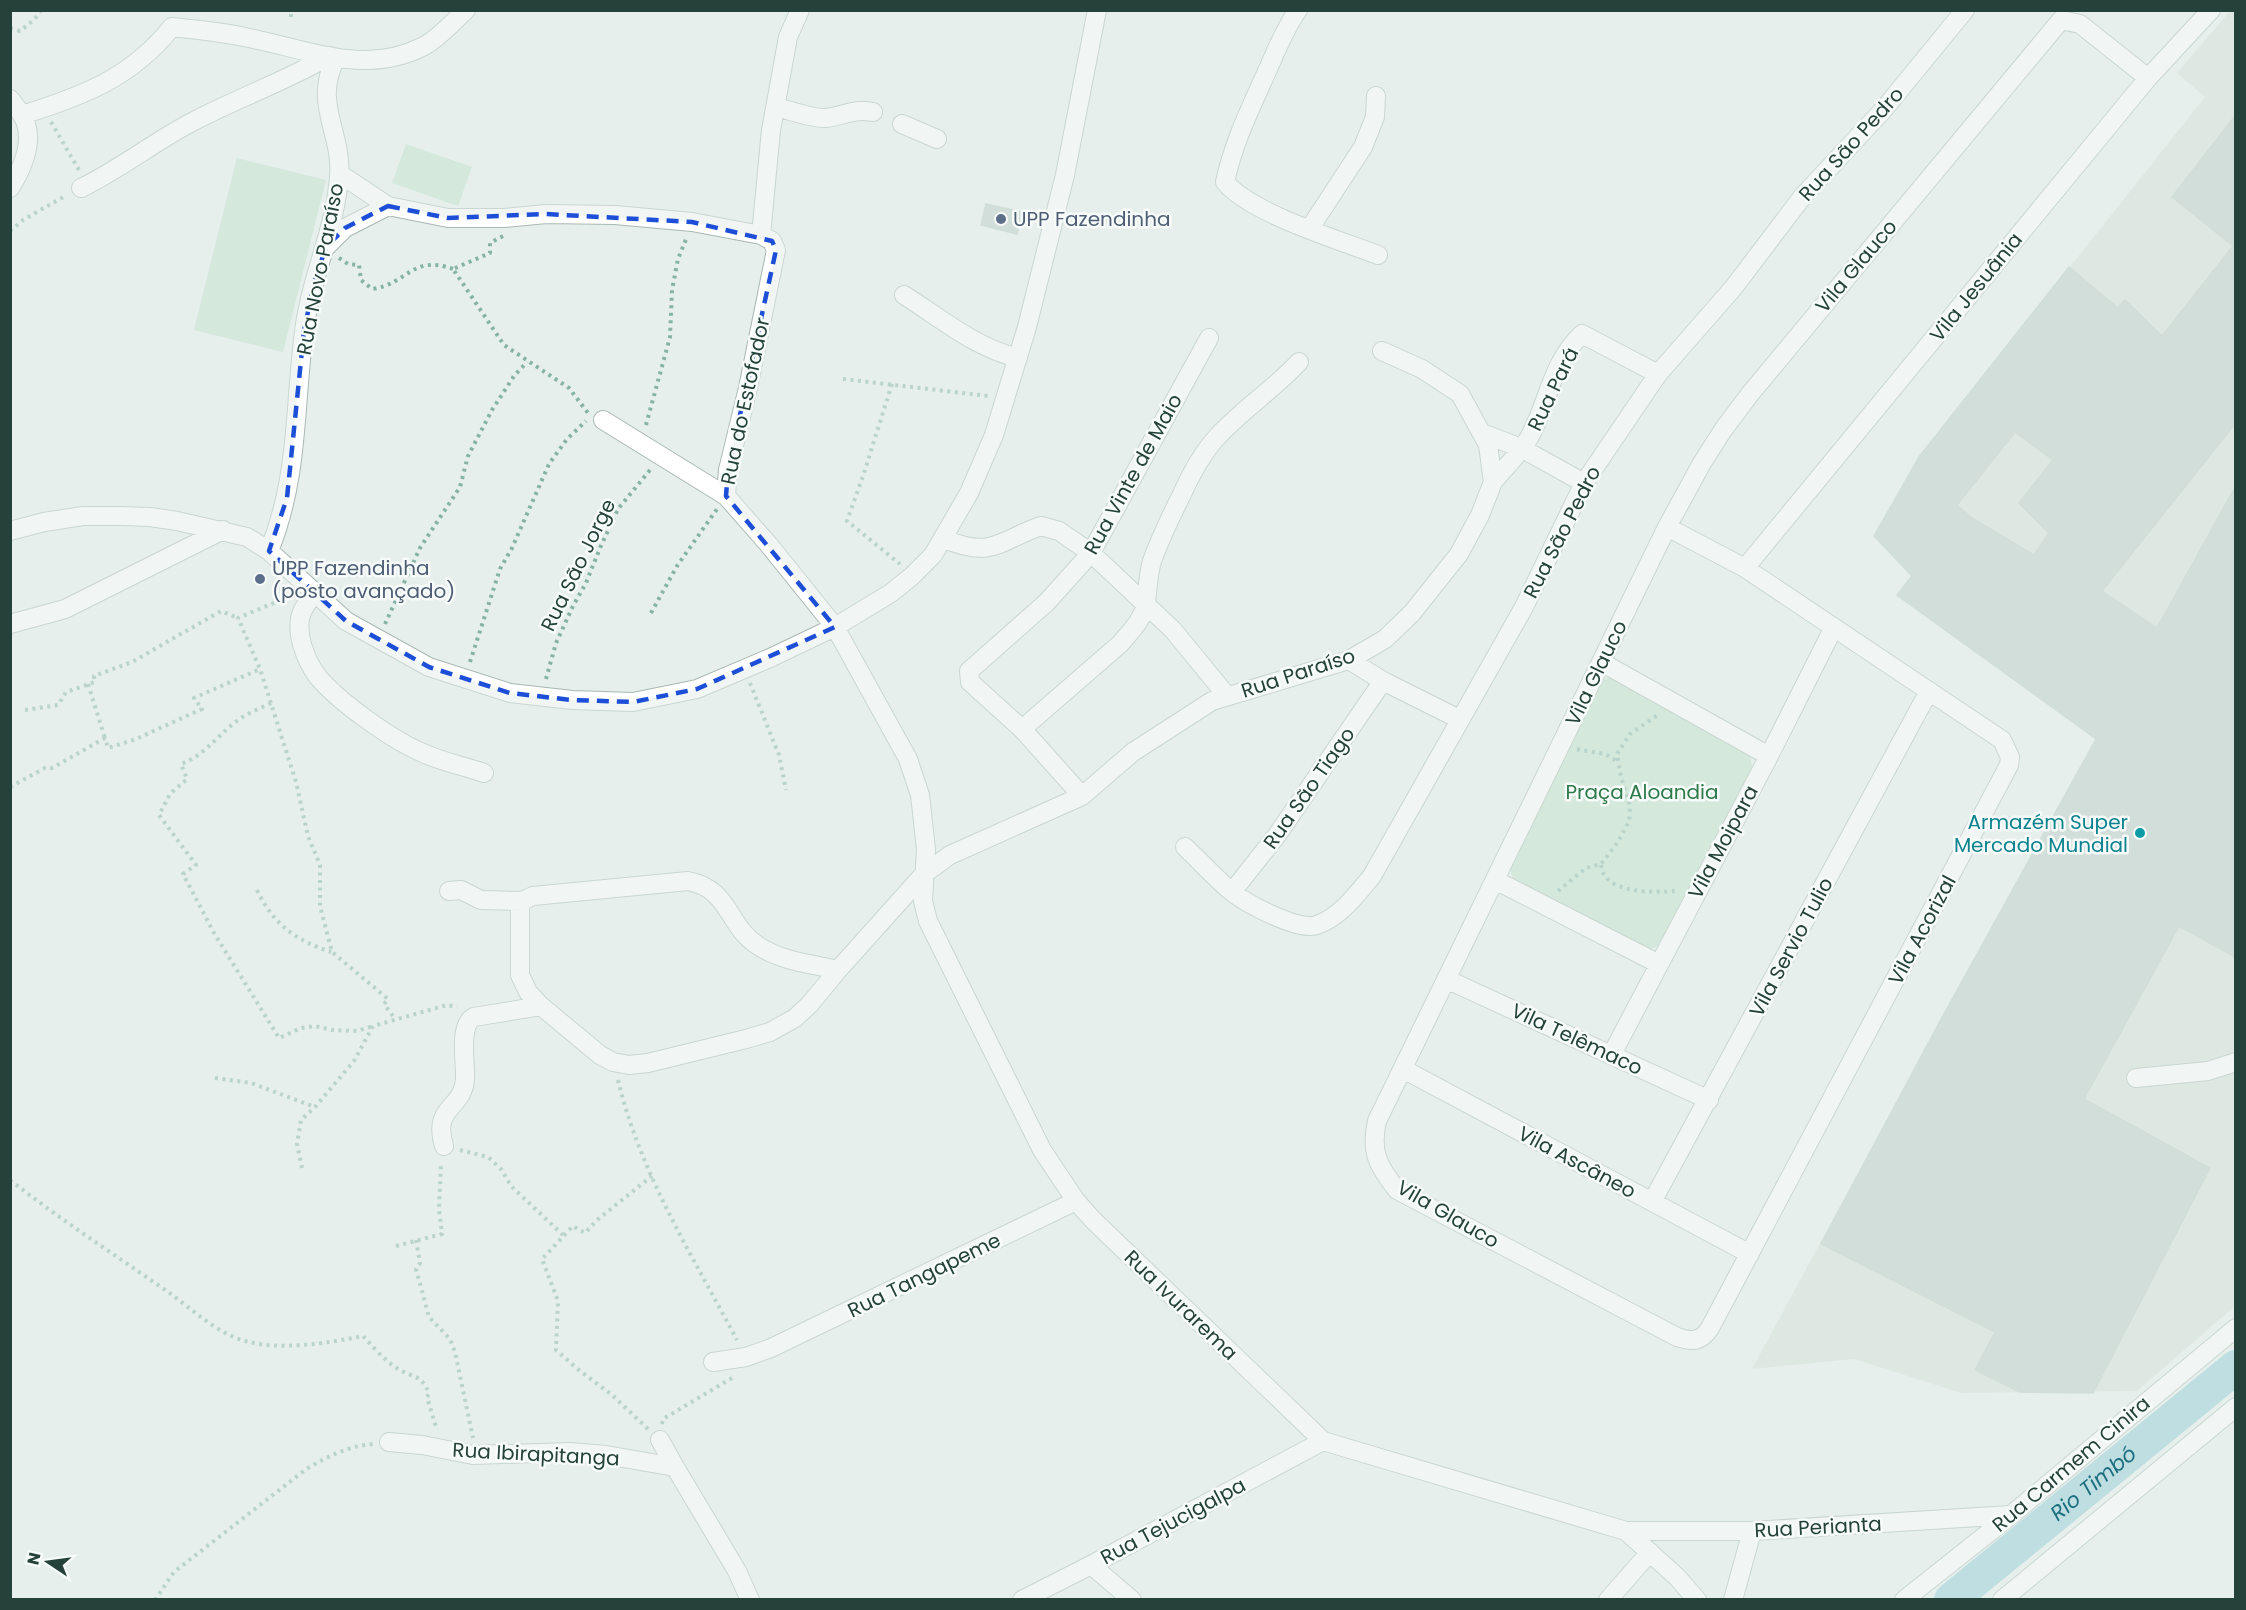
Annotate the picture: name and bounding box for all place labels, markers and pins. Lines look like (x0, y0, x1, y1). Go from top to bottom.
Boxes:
place label: UPP Fazendinha (1013, 205, 1170, 233)
marker: UPP Fazendinha (994, 212, 1008, 226)
place label: UPP Fazendinha (posto avançado) (272, 554, 455, 605)
marker: UPP Fazendinha (posto avançado) (253, 572, 267, 586)
place label: Armazém Super Mercado Mundial (1954, 808, 2128, 859)
marker: Armazém Super Mercado Mundial (2133, 826, 2147, 840)

